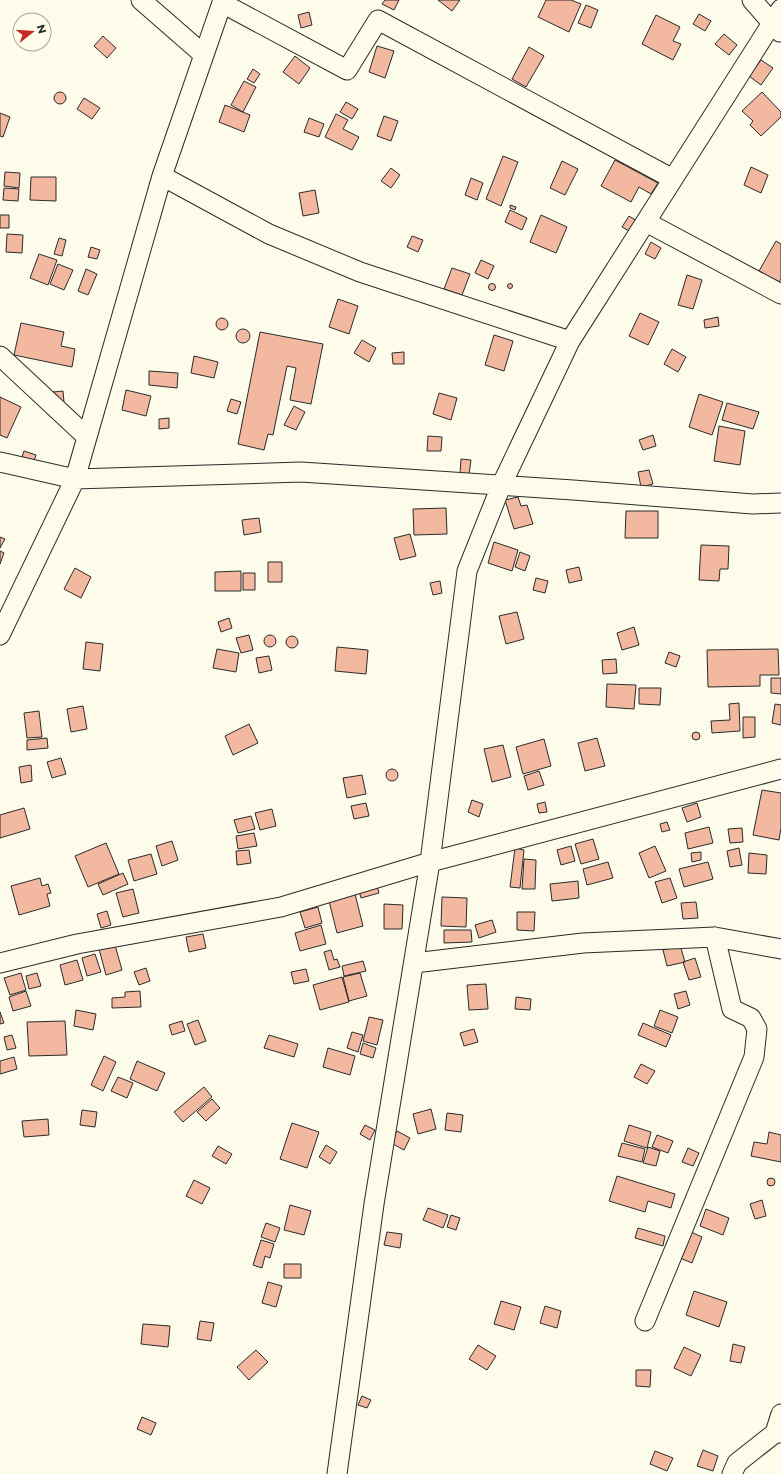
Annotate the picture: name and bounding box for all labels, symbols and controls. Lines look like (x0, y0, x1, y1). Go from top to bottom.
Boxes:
north arrow (12, 12, 52, 52)
text: N (34, 23, 50, 35)

